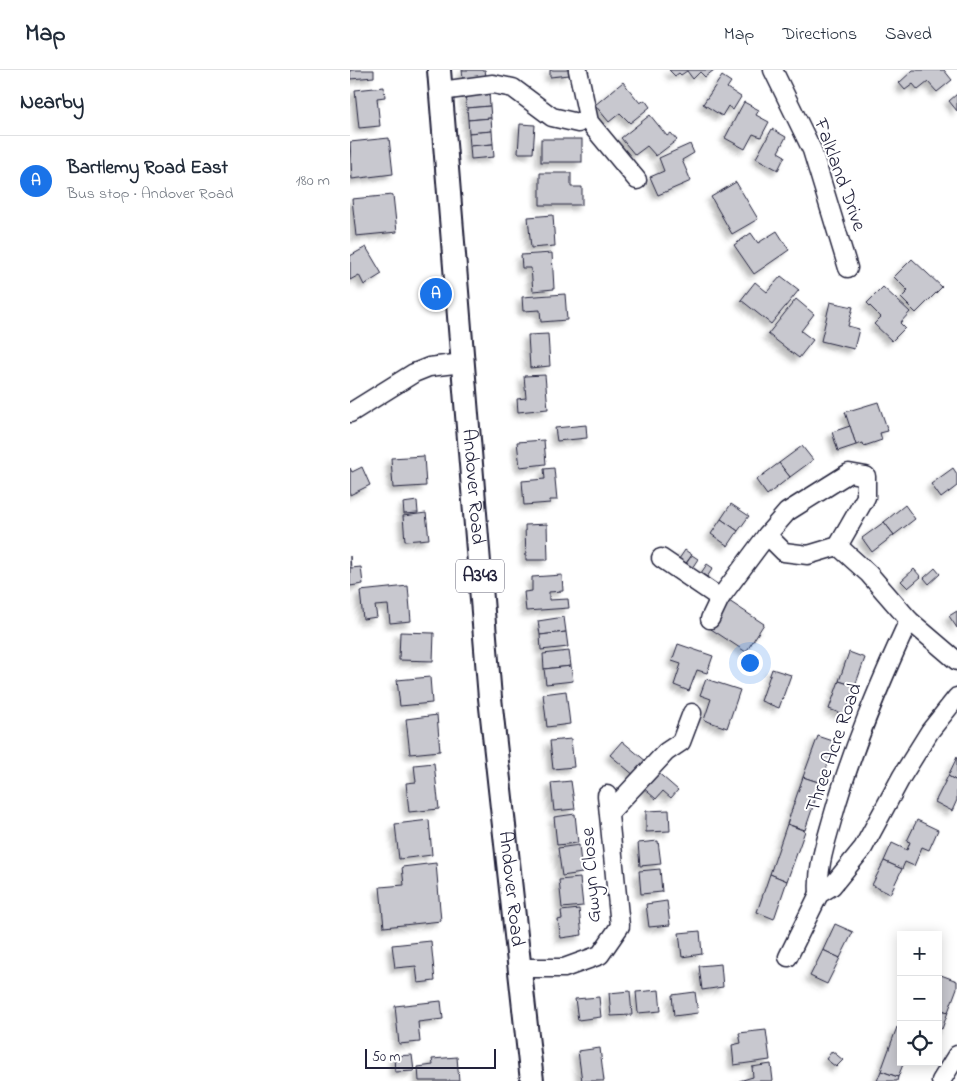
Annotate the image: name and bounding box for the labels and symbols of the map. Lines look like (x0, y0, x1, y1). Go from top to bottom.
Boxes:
street label: Falkland Drive (805, 114, 873, 235)
pin: A (420, 275, 452, 313)
street label: Andover Road (454, 428, 492, 546)
road number: A343 (456, 560, 504, 592)
your location (737, 650, 763, 676)
street label: Three Acre Road (799, 679, 871, 817)
street label: Gwyn Close (574, 826, 610, 924)
street label: Andover Road (490, 830, 532, 948)
scale bar (365, 1046, 496, 1069)

